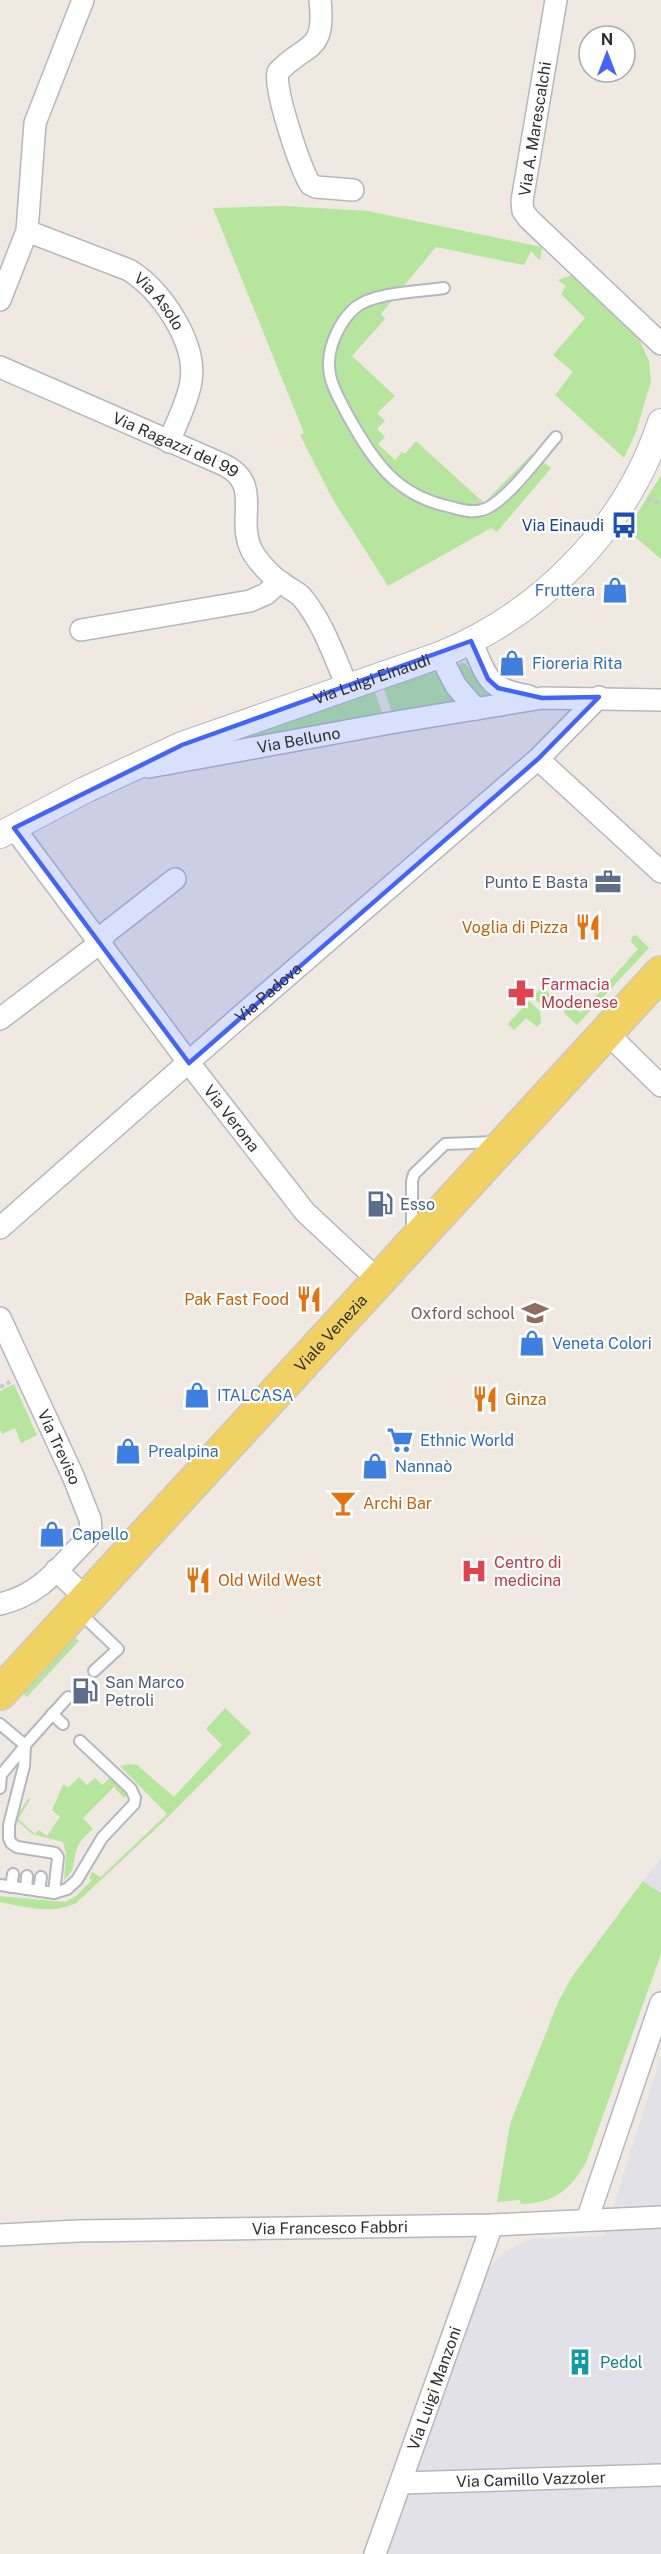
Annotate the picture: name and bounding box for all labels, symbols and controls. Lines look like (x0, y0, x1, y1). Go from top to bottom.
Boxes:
north arrow (577, 24, 637, 84)
text: N (601, 30, 613, 49)
street label: Via A. Marescalchi (515, 60, 555, 198)
street label: Via Asolo (130, 268, 188, 333)
street label: Via Ragazzi del 99 (110, 408, 243, 481)
bus stop icon: Via Einaudi (609, 510, 639, 540)
place label: Via Einaudi (522, 516, 604, 535)
shop icon: Fruttera (600, 575, 630, 605)
place label: Fruttera (535, 581, 595, 600)
shop icon: Fioreria Rita (497, 648, 527, 678)
street label: Via Luigi Einaudi (311, 650, 433, 708)
place label: Fioreria Rita (532, 654, 622, 673)
street label: Via Belluno (255, 723, 342, 757)
office icon: Punto E Basta (593, 867, 623, 897)
place label: Punto E Basta (485, 873, 588, 892)
restaurant icon: Voglia di Pizza (573, 912, 603, 942)
place label: Voglia di Pizza (462, 918, 568, 937)
street label: Via Padova (231, 959, 305, 1026)
place label: Farmacia Modenese (541, 975, 618, 1012)
pharmacy icon: Farmacia Modenese (506, 978, 536, 1008)
street label: Via Verona (200, 1081, 264, 1155)
fuel station icon: Esso (365, 1189, 395, 1219)
place label: Esso (400, 1195, 435, 1214)
restaurant icon: Pak Fast Food (294, 1284, 324, 1314)
place label: Pak Fast Food (184, 1290, 289, 1309)
street label: Viale Venezia (290, 1290, 371, 1375)
school or university icon: Oxford school (520, 1298, 550, 1328)
place label: Oxford school (411, 1304, 515, 1323)
shop icon: Veneta Colori (517, 1328, 547, 1358)
place label: Veneta Colori (552, 1334, 652, 1353)
shop icon: ITALCASA (182, 1380, 212, 1410)
restaurant icon: Ginza (470, 1384, 500, 1414)
place label: ITALCASA (217, 1386, 294, 1405)
place label: Ginza (505, 1390, 547, 1409)
street label: Via Treviso (34, 1406, 85, 1487)
supermarket icon: Ethnic World (385, 1425, 415, 1455)
place label: Ethnic World (420, 1431, 514, 1450)
shop icon: Prealpina (113, 1436, 143, 1466)
place label: Prealpina (148, 1442, 219, 1461)
shop icon: Nannaò (360, 1451, 390, 1481)
place label: Nannaò (395, 1457, 452, 1476)
bar icon: Archi Bar (328, 1488, 358, 1518)
place label: Archi Bar (363, 1494, 432, 1513)
shop icon: Capello (37, 1519, 67, 1549)
place label: Capello (72, 1525, 128, 1544)
place label: Centro di medicina (494, 1553, 562, 1590)
hospital icon: Centro di medicina (459, 1556, 489, 1586)
restaurant icon: Old Wild West (183, 1565, 213, 1595)
place label: Old Wild West (218, 1571, 322, 1590)
place label: San Marco Petroli (105, 1673, 184, 1710)
fuel station icon: San Marco Petroli (70, 1676, 100, 1706)
street label: Via Francesco Fabbri (252, 2217, 408, 2238)
street label: Via Luigi Manzoni (403, 2324, 465, 2453)
building icon: Pedol (565, 2347, 595, 2377)
place label: Pedol (600, 2353, 643, 2372)
street label: Via Camillo Vazzoler (456, 2467, 606, 2491)

